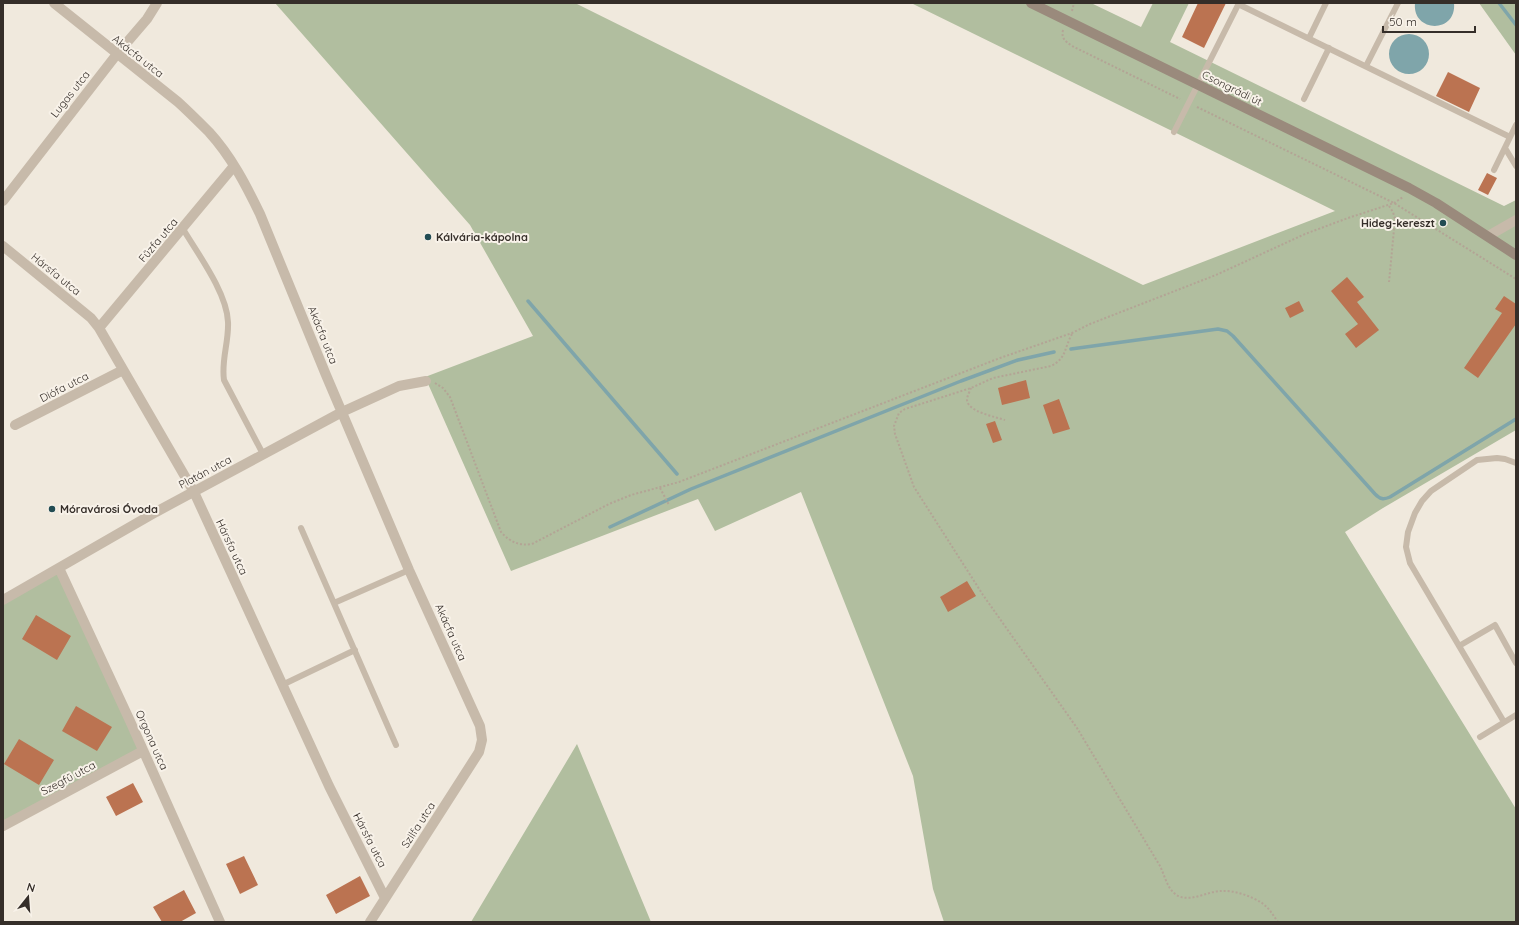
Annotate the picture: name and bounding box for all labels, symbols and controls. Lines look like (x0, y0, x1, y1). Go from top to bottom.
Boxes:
scale bar (1383, 8, 1475, 34)
text: 50 m (1389, 14, 1417, 29)
street label: Akácfa utca (110, 32, 166, 80)
street label: Csongrádi út (1200, 67, 1265, 109)
street label: Lugas utca (47, 68, 93, 120)
street label: Fűzfa utca (135, 215, 181, 265)
place label: Hideg-kereszt (1361, 216, 1435, 230)
marker: Hideg-kereszt (1438, 218, 1448, 228)
place label: Kálvária-kápolna (436, 230, 528, 244)
marker: Kálvária-kápolna (423, 232, 433, 242)
street label: Hársfa utca (28, 250, 84, 298)
street label: Akácfa utca (305, 304, 341, 366)
street label: Diófa utca (37, 369, 91, 405)
street label: Platán utca (176, 452, 234, 492)
place label: Móravárosi Óvoda (60, 502, 158, 516)
marker: Móravárosi Óvoda (47, 504, 57, 514)
street label: Hársfa utca (213, 517, 251, 577)
street label: Akácfa utca (432, 601, 470, 663)
street label: Orgona utca (133, 708, 171, 772)
street label: Szegfű utca (38, 758, 98, 798)
street label: Szilfa utca (398, 799, 438, 851)
street label: Hársfa utca (350, 810, 390, 870)
north arrow (8, 877, 48, 917)
text: N (25, 880, 37, 895)

